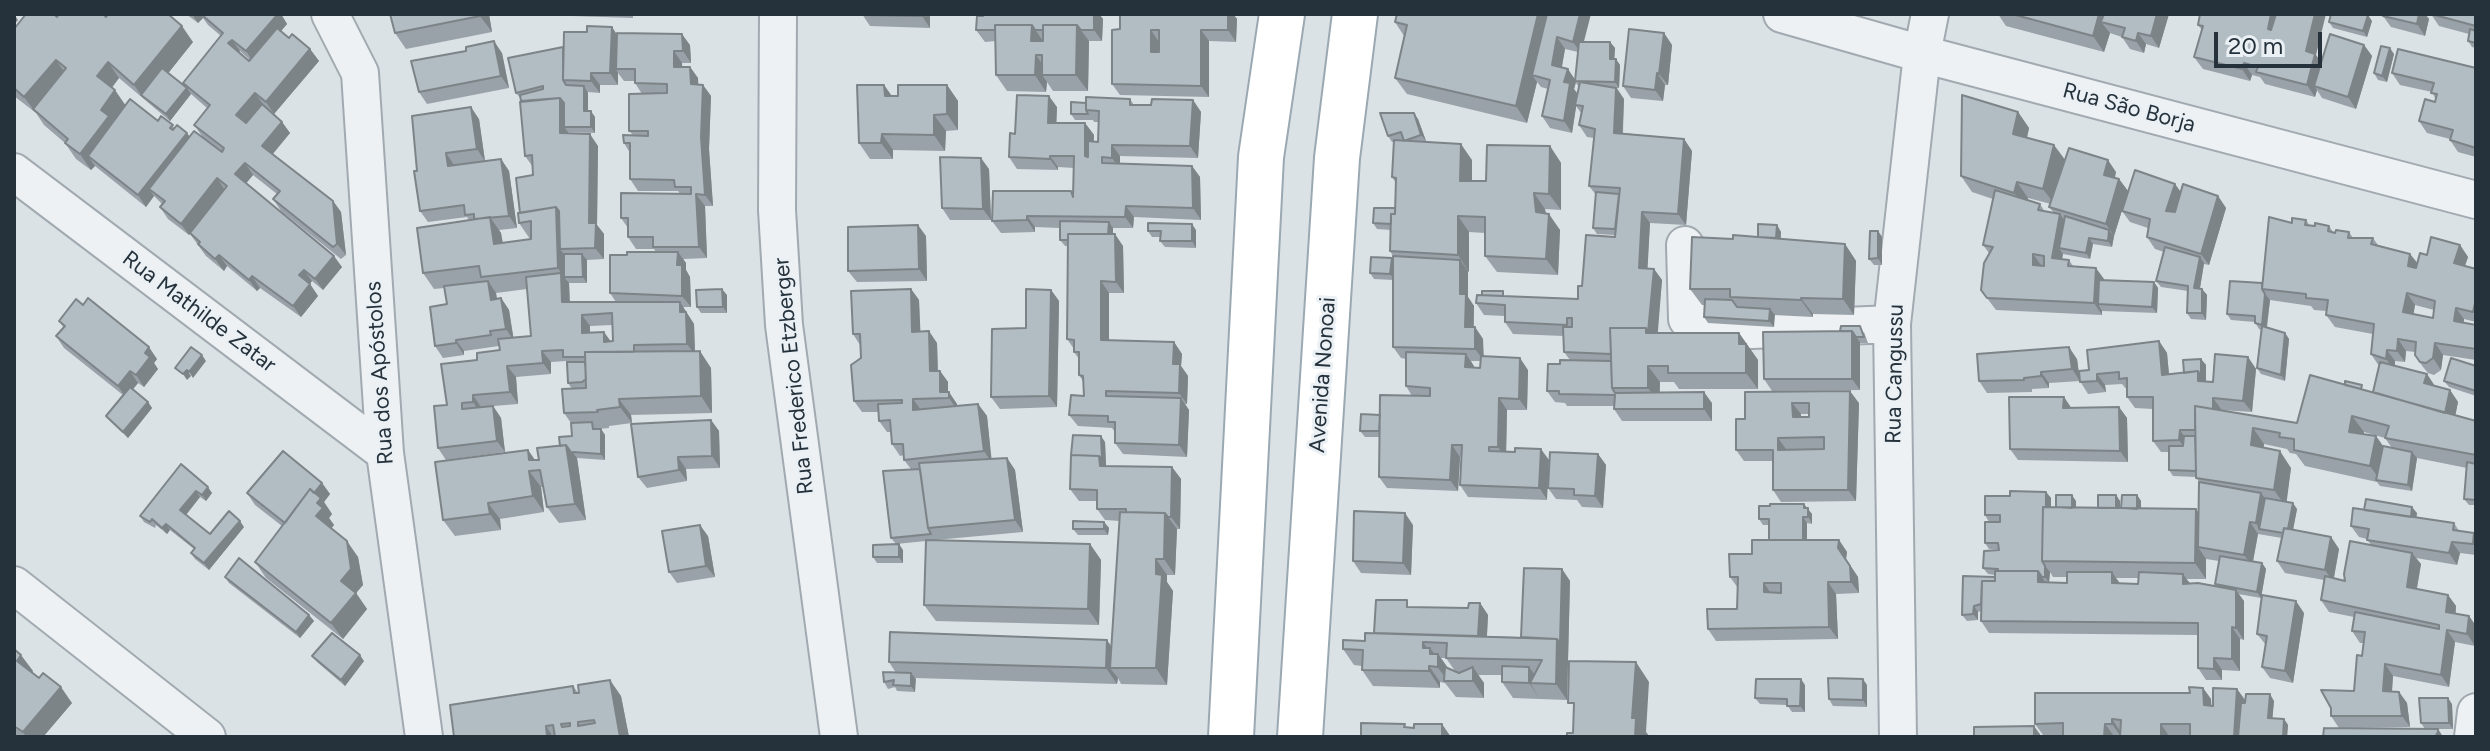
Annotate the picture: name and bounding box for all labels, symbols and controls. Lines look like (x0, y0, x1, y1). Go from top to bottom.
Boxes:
scale bar (2218, 16, 2326, 66)
text: 20 m (2228, 31, 2283, 60)
street label: Rua São Borja (2060, 78, 2198, 138)
street label: Rua Mathilde Zatar (117, 246, 281, 378)
street label: Rua Frederico Etzberger (768, 256, 820, 496)
street label: Rua dos Apóstolos (360, 280, 400, 466)
street label: Avenida Nonoai (1304, 296, 1342, 454)
street label: Rua Cangussu (1881, 304, 1909, 444)

